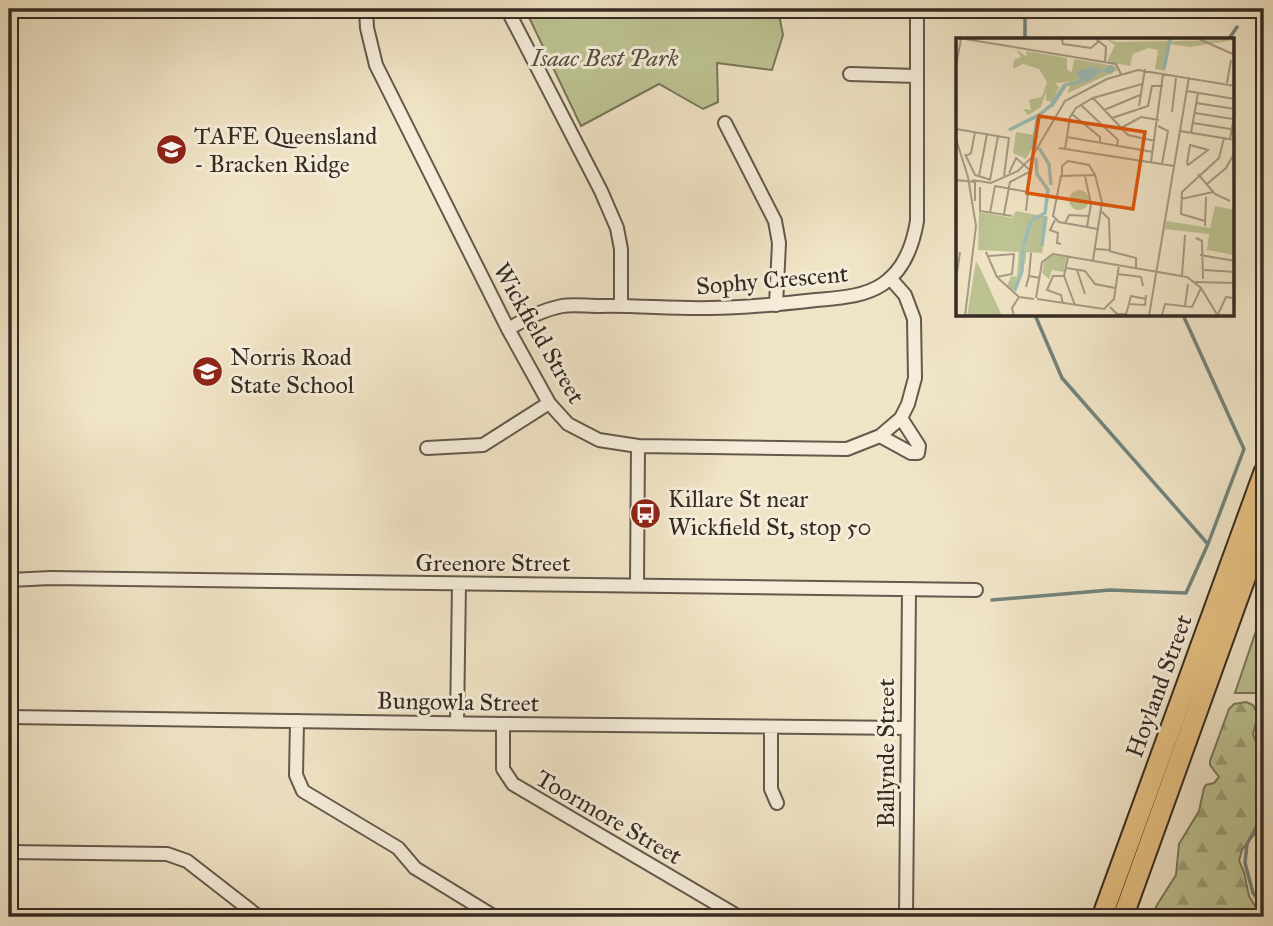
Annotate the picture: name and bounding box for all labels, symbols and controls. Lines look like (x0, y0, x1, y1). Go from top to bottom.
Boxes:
inset map (956, 38, 1234, 317)
park label: Isaac Best Park (530, 43, 679, 73)
place label: TAFE Queensland - Bracken Ridge (194, 121, 377, 179)
school or university icon: TAFE Queensland - Bracken Ridge (154, 133, 188, 167)
street label: Wickfield Street (487, 257, 592, 409)
street label: Sophy Crescent (695, 258, 850, 302)
place label: Norris Road State School (230, 342, 355, 400)
school or university icon: Norris Road State School (190, 354, 224, 388)
place label: Killare St near Wickfield St, stop 50 (668, 484, 872, 542)
bus stop icon: Killare St near Wickfield St, stop 50 (628, 496, 662, 530)
street label: Greenore Street (415, 548, 571, 578)
street label: Hoyland Street (1119, 610, 1199, 762)
street label: Ballynde Street (871, 678, 901, 828)
street label: Bungowla Street (377, 686, 540, 718)
street label: Toormore Street (531, 763, 688, 871)

